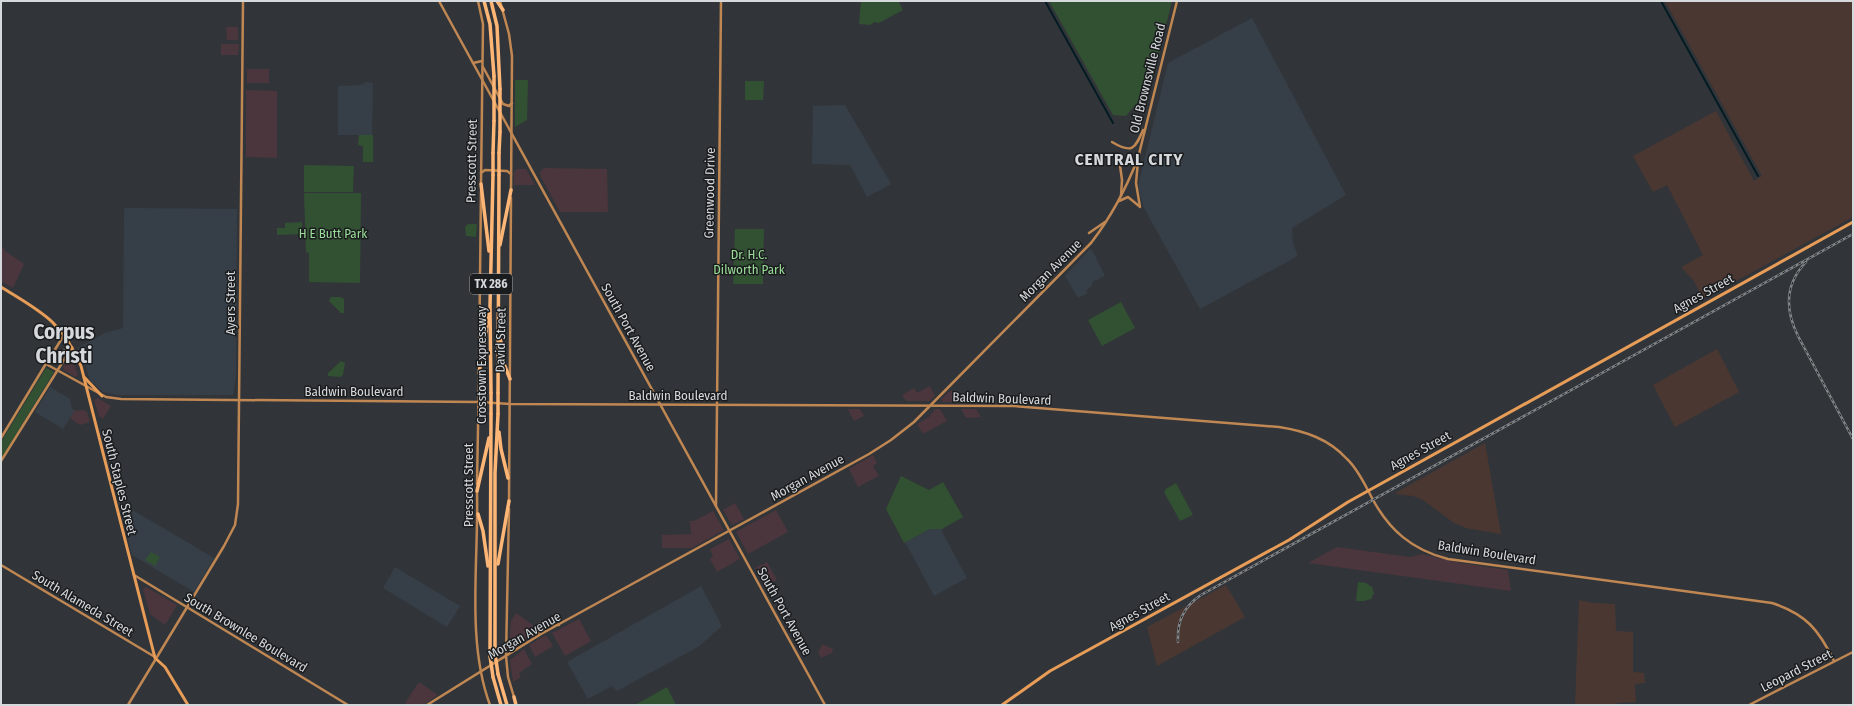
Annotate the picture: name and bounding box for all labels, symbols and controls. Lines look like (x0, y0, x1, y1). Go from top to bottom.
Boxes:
street label: Old Brownsville Road (1127, 22, 1168, 135)
street label: Presscott Street (463, 118, 480, 203)
street label: Greenwood Drive (701, 147, 718, 239)
district label: CENTRAL CITY (1075, 149, 1183, 170)
park label: H E Butt Park (299, 226, 368, 241)
street label: Morgan Avenue (1016, 236, 1085, 305)
park label: Dr. H.C. Dilworth Park (713, 247, 786, 277)
street label: Ayers Street (223, 270, 238, 335)
street label: Agnes Street (1670, 270, 1737, 316)
road number: TX 286 (470, 274, 512, 294)
street label: South Port Avenue (598, 281, 659, 374)
street label: Crosstown Expressway (474, 306, 489, 424)
street label: David Street (492, 307, 509, 372)
district label: Corpus Christi (34, 319, 94, 369)
street label: Baldwin Boulevard (305, 384, 403, 399)
street label: Baldwin Boulevard (629, 388, 727, 403)
street label: Baldwin Boulevard (952, 389, 1052, 408)
street label: Agnes Street (1387, 427, 1454, 473)
street label: South Staples Street (99, 428, 140, 537)
street label: Presscott Street (461, 442, 476, 527)
street label: Morgan Avenue (768, 451, 847, 504)
street label: Baldwin Boulevard (1437, 537, 1537, 568)
street label: South Port Avenue (754, 565, 815, 658)
street label: South Alameda Street (29, 567, 137, 640)
street label: Agnes Street (1106, 588, 1173, 634)
street label: South Brownlee Boulevard (182, 590, 310, 675)
street label: Morgan Avenue (485, 609, 563, 662)
street label: Leopard Street (1758, 646, 1835, 695)

